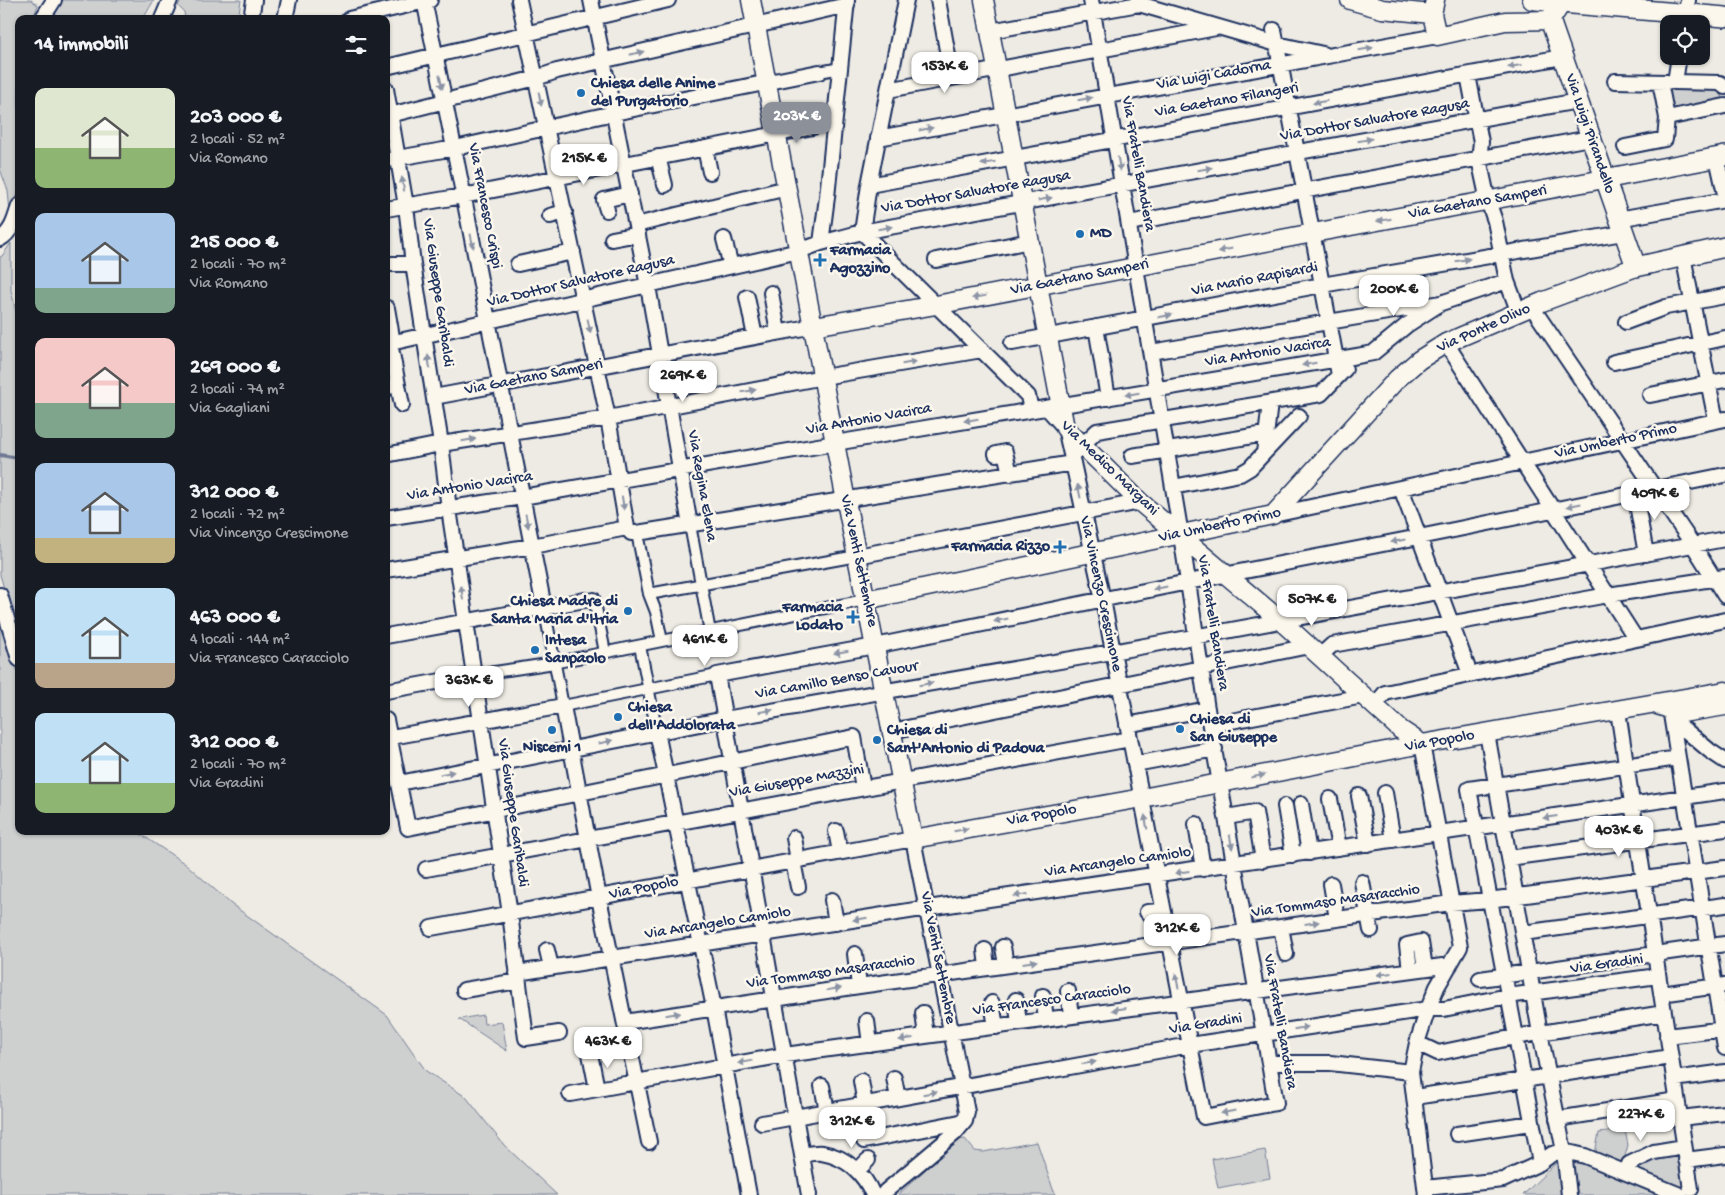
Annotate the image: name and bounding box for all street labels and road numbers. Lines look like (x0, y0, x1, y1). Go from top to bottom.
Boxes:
street label: Via Luigi Cadorna (1154, 56, 1274, 96)
street label: Via Luigi Pirandello (1559, 71, 1618, 197)
street label: Via Gaetano Filangeri (1153, 79, 1300, 123)
street label: Via Fratelli Bandiera (1116, 94, 1158, 234)
street label: Via Dottor Salvatore Ragusa (1278, 95, 1472, 147)
street label: Via Francesco Crispi (462, 141, 505, 270)
street label: Via Dottor Salvatore Ragusa (879, 167, 1073, 219)
street label: Via Gaetano Samperi (1406, 181, 1549, 225)
street label: Via Giuseppe Garibaldi (417, 216, 457, 369)
street label: Via Dottor Salvatore Ragusa (485, 251, 678, 313)
street label: Via Gaetano Samperi (1008, 255, 1151, 301)
street label: Via Mario Rapisardi (1189, 258, 1320, 302)
street label: Via Ponte Olivo (1433, 300, 1534, 358)
street label: Via Antonio Vacirca (1203, 334, 1333, 372)
street label: Via Gaetano Samperi (462, 355, 605, 401)
street label: Via Antonio Vacirca (804, 399, 934, 441)
street label: Via Medico Margani (1055, 416, 1162, 521)
street label: Via Umberto Primo (1552, 420, 1679, 464)
street label: Via Regina Elena (682, 428, 720, 544)
street label: Via Antonio Vacirca (405, 468, 535, 506)
street label: Via Venti Settembre (835, 492, 881, 629)
street label: Via Umberto Primo (1156, 504, 1283, 548)
street label: Via Vincenzo Crescimone (1074, 514, 1126, 674)
street label: Via Fratelli Bandiera (1192, 553, 1232, 693)
street label: Via Camillo Benso Cavour (753, 657, 921, 705)
street label: Via Popolo (1403, 727, 1476, 758)
street label: Via Giuseppe Garibaldi (492, 736, 532, 889)
street label: Via Giuseppe Mazzini (727, 761, 866, 803)
street label: Via Popolo (1005, 801, 1078, 832)
street label: Via Arcangelo Camiolo (1043, 843, 1192, 883)
street label: Via Popolo (607, 873, 680, 905)
street label: Via Tommaso Masaracchio (1250, 881, 1421, 923)
street label: Via Venti Settembre (915, 889, 959, 1026)
street label: Via Arcangelo Camiolo (643, 903, 792, 945)
street label: Via Gradini (1568, 950, 1645, 980)
street label: Via Tommaso Masaracchio (745, 952, 916, 994)
street label: Via Fratelli Bandiera (1258, 952, 1300, 1092)
street label: Via Francesco Caracciolo (971, 981, 1132, 1022)
street label: Via Gradini (1167, 1010, 1244, 1040)

